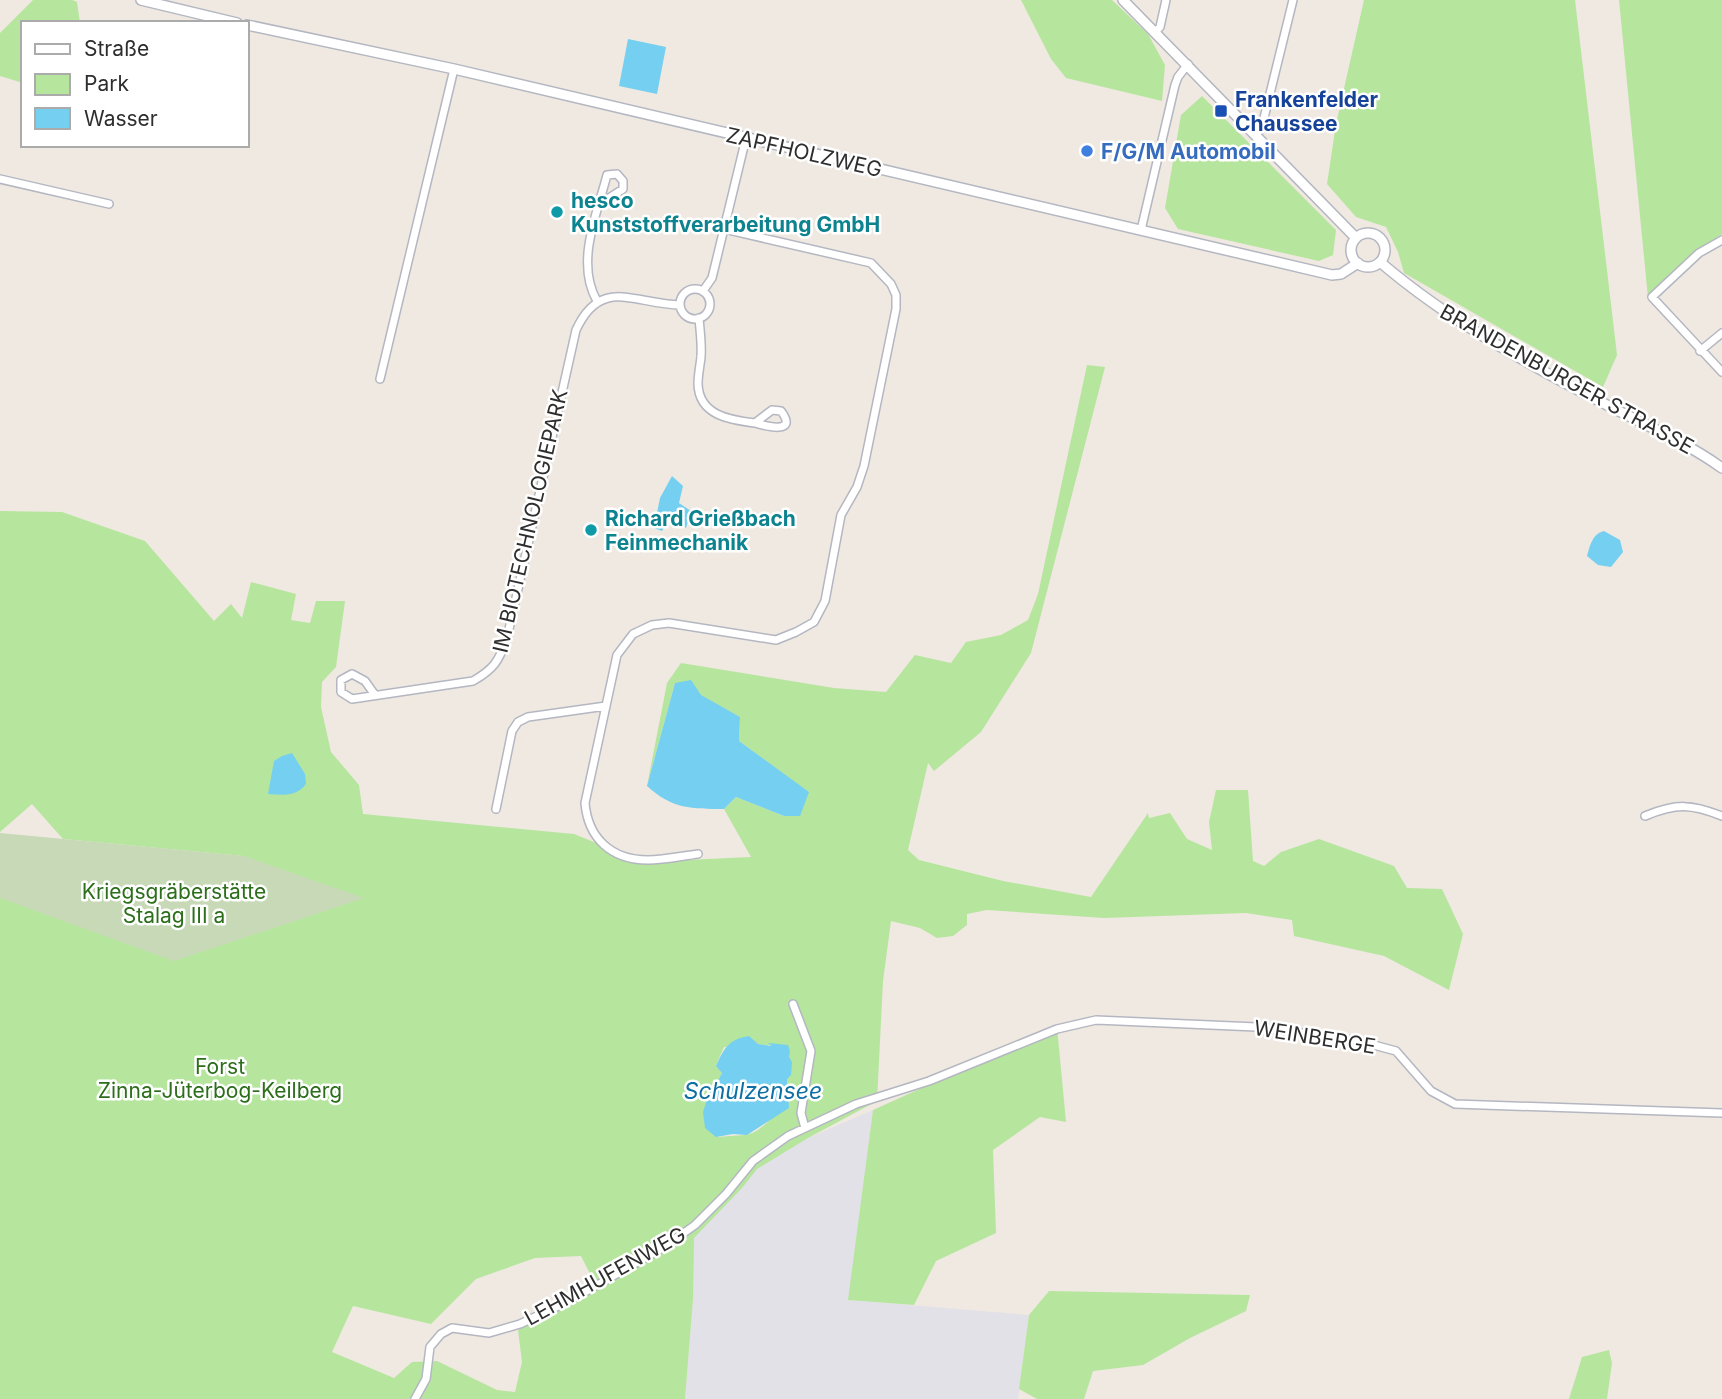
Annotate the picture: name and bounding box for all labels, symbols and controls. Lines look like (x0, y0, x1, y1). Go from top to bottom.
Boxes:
legend (21, 21, 248, 147)
text: Straße (84, 36, 149, 61)
text: Park (84, 71, 129, 96)
place label: Frankenfelder Chaussee (1235, 87, 1379, 136)
marker: Frankenfelder Chaussee (1213, 103, 1229, 119)
text: Wasser (84, 106, 158, 131)
street label: ZAPFHOLZWEG (724, 122, 884, 182)
place label: F/G/M Automobil (1101, 139, 1276, 164)
marker: F/G/M Automobil (1079, 143, 1095, 159)
place label: hesco Kunststoffverarbeitung GmbH (571, 188, 880, 237)
marker: hesco Kunststoffverarbeitung GmbH (549, 204, 565, 220)
street label: BRANDENBURGER STRASSE (1436, 299, 1698, 459)
street label: IM BIOTECHNOLOGIEPARK (487, 387, 573, 655)
place label: Richard Grießbach Feinmechanik (605, 506, 796, 555)
marker: Richard Grießbach Feinmechanik (583, 522, 599, 538)
park label: Kriegsgräberstätte Stalag III a (82, 879, 266, 928)
street label: WEINBERGE (1252, 1015, 1378, 1059)
park label: Forst Zinna-Jüterbog-Keilberg (98, 1054, 342, 1103)
water label: Schulzensee (684, 1077, 822, 1105)
street label: LEHMHUFENWEG (520, 1221, 690, 1331)

